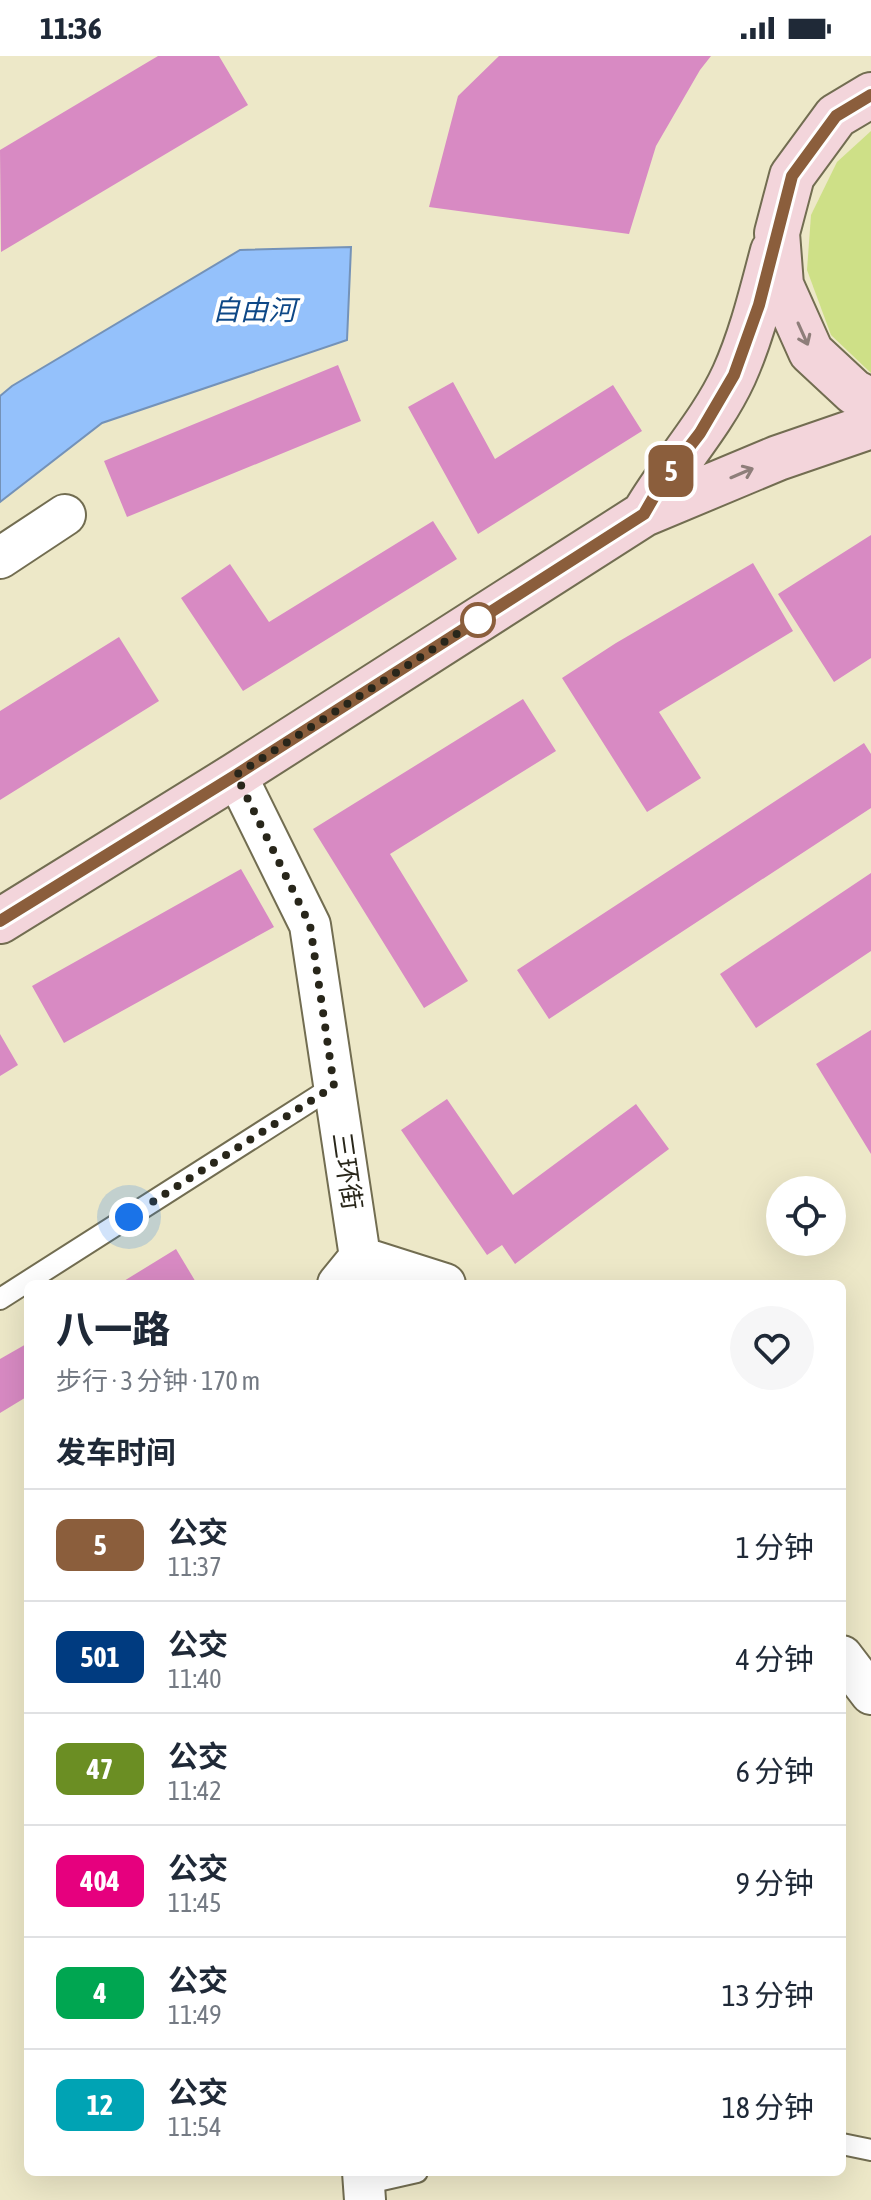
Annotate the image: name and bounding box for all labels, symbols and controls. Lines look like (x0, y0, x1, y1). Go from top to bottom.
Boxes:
text: 11:36 (40, 11, 102, 45)
water label: 自由河 (212, 294, 301, 326)
one-way arrow (796, 322, 811, 346)
line badge: 5 (645, 445, 697, 497)
text: 5 (664, 455, 678, 487)
one-way arrow (729, 465, 754, 479)
unlabelled marker (461, 603, 495, 637)
street label: 三环街 (327, 1130, 367, 1212)
map controls (766, 1176, 846, 1256)
button: locate (766, 1176, 846, 1256)
your location (109, 1197, 149, 1237)
button: heart (730, 1306, 814, 1390)
text: 八一路 (56, 1308, 170, 1351)
text: 步行 · 3 分钟 · 170 m (56, 1366, 260, 1396)
text: 发车时间 (56, 1435, 176, 1469)
text: 公交 (168, 1515, 228, 1549)
text: 5 (93, 1529, 107, 1561)
text: 1 分钟 (736, 1530, 814, 1564)
text: 11:37 (168, 1552, 222, 1582)
text: 公交 (168, 1627, 228, 1661)
text: 501 (80, 1641, 120, 1673)
text: 4 分钟 (736, 1642, 814, 1676)
text: 11:40 (168, 1664, 222, 1694)
text: 公交 (168, 1739, 228, 1773)
text: 47 (87, 1753, 113, 1785)
text: 6 分钟 (736, 1754, 814, 1788)
text: 11:42 (168, 1776, 222, 1806)
text: 公交 (168, 1851, 228, 1885)
text: 404 (80, 1865, 120, 1897)
text: 9 分钟 (736, 1866, 814, 1900)
text: 11:45 (168, 1888, 222, 1918)
text: 公交 (168, 1963, 228, 1997)
text: 4 (93, 1977, 107, 2009)
text: 13 分钟 (722, 1978, 814, 2012)
text: 11:49 (168, 2000, 222, 2030)
text: 公交 (168, 2075, 228, 2109)
text: 12 (87, 2089, 113, 2121)
text: 18 分钟 (722, 2090, 814, 2124)
text: 11:54 (168, 2112, 222, 2142)

